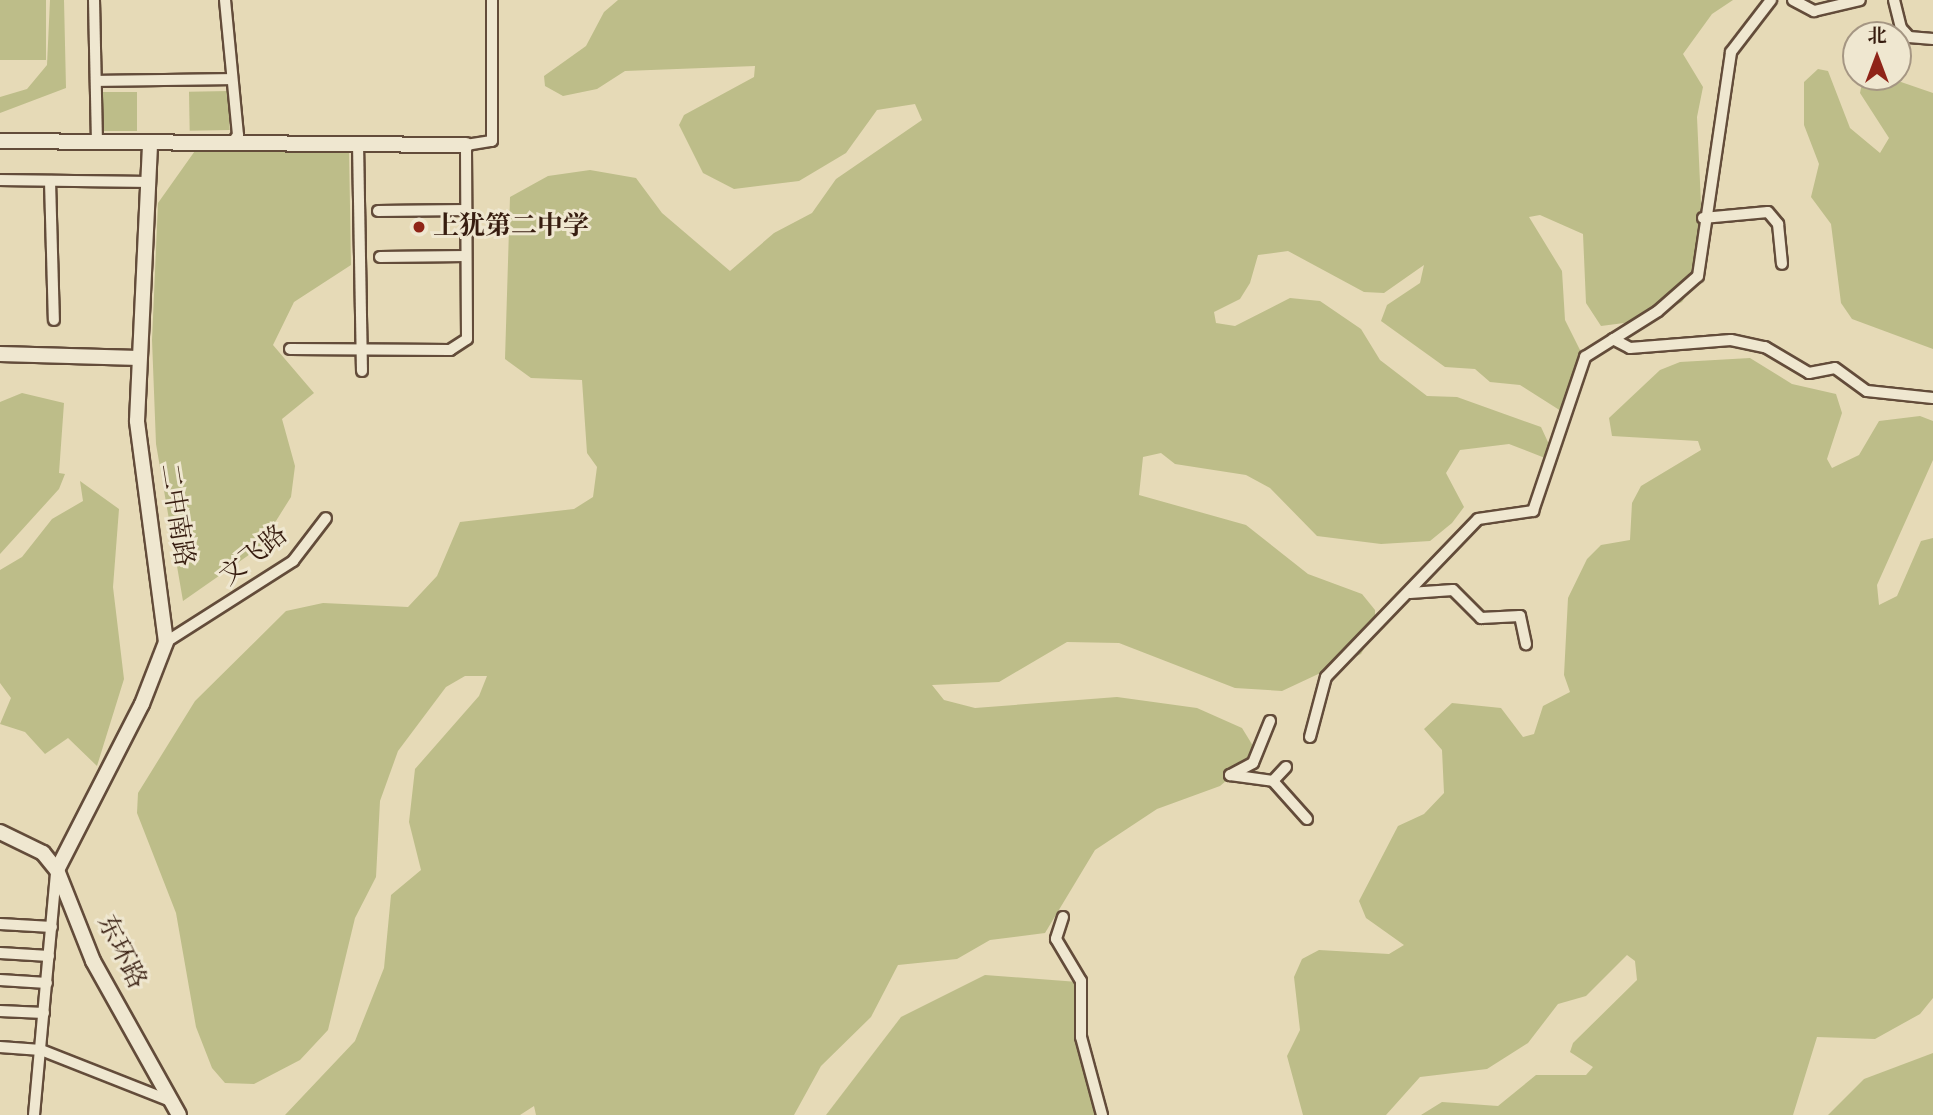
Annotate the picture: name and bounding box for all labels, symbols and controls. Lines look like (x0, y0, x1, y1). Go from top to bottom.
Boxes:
north arrow (1842, 21, 1912, 91)
text: 北 (1867, 25, 1887, 49)
place label: 上犹第二中学 (433, 211, 589, 243)
marker: 上犹第二中学 (411, 219, 427, 235)
street label: 二中南路 (152, 461, 200, 569)
street label: 文飞路 (214, 519, 294, 593)
street label: 东环路 (90, 910, 152, 994)

